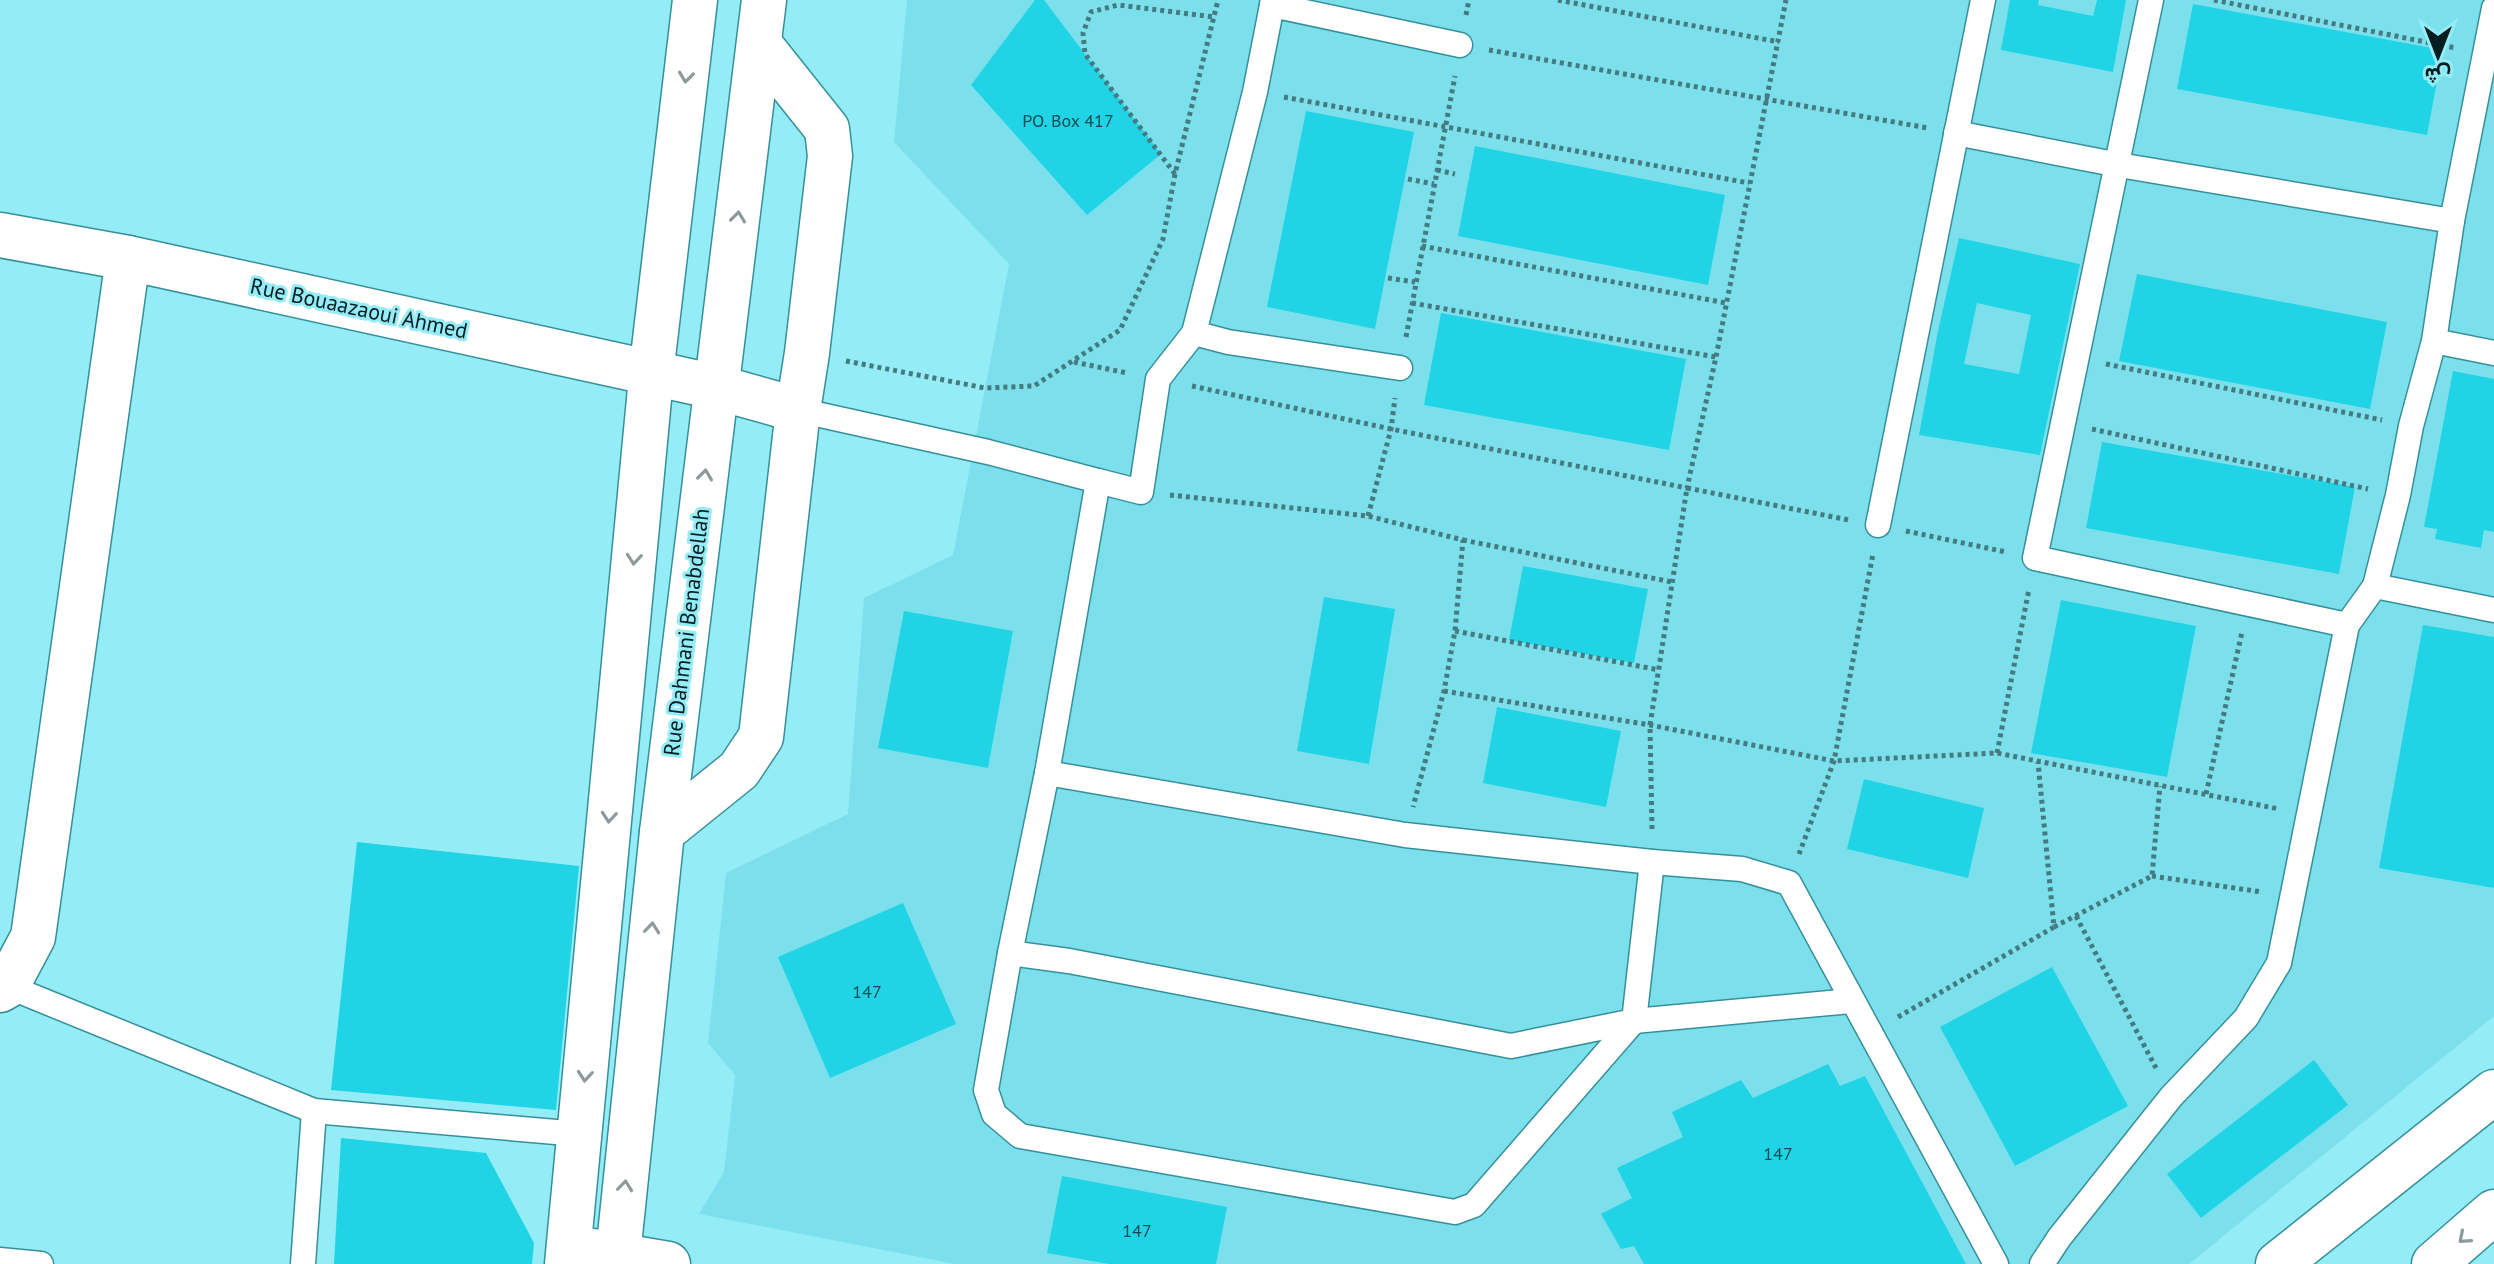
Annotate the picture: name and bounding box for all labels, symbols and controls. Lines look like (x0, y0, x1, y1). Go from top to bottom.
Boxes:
north arrow (2398, 16, 2478, 96)
text: ش (2425, 62, 2451, 90)
one-way arrow (678, 71, 695, 84)
house number: PO. Box 417 (1022, 109, 1114, 132)
one-way arrow (729, 210, 746, 224)
street label: Rue Bouaazaoui Ahmed (248, 271, 470, 345)
one-way arrow (697, 468, 714, 481)
street label: Rue Dahmani Benabdellah (657, 507, 715, 757)
one-way arrow (626, 553, 643, 566)
one-way arrow (601, 811, 618, 824)
one-way arrow (643, 921, 660, 934)
house number: 147 (852, 980, 882, 1003)
one-way arrow (576, 1070, 593, 1083)
house number: 147 (1763, 1142, 1793, 1165)
one-way arrow (616, 1180, 633, 1193)
house number: 147 (1122, 1219, 1152, 1242)
one-way arrow (2459, 1228, 2473, 1243)

